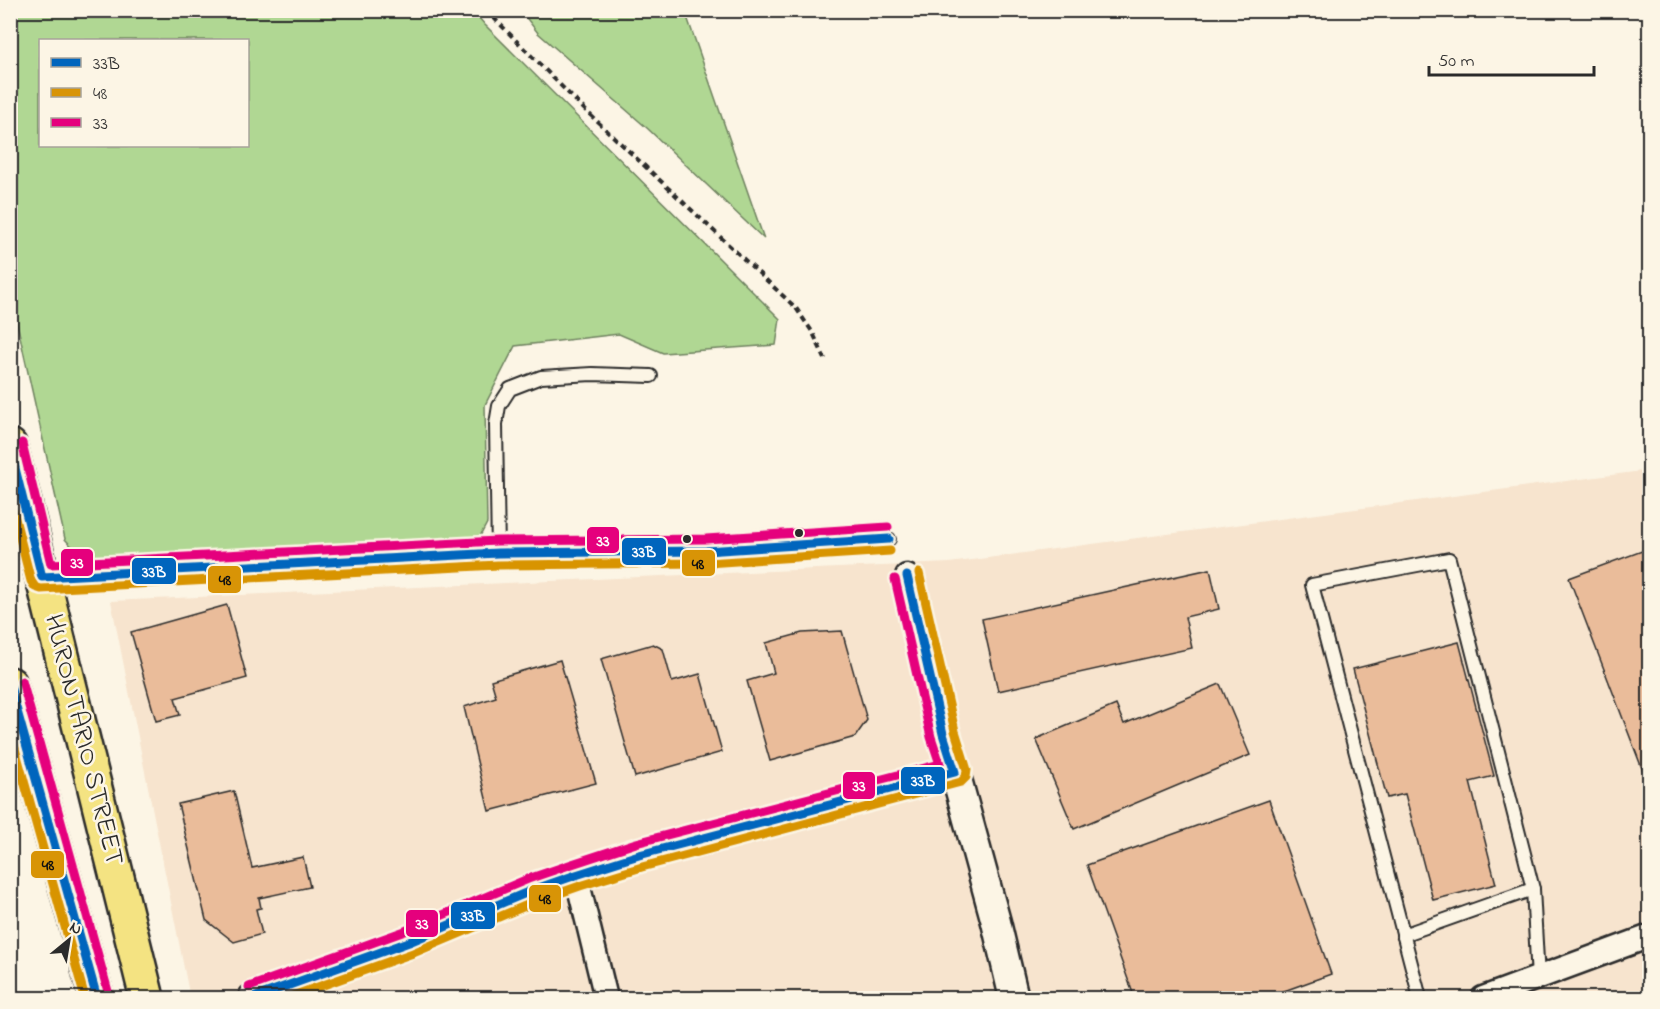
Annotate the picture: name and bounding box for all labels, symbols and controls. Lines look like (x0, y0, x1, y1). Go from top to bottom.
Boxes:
legend (39, 39, 249, 147)
scale bar (1429, 39, 1594, 77)
text: 50 m (1438, 49, 1475, 75)
text: 33B (93, 52, 120, 78)
text: 48 (93, 82, 107, 108)
text: 33 (93, 112, 108, 138)
line badge: 33 (586, 526, 620, 554)
unlabelled marker (793, 527, 805, 539)
text: 33 (595, 530, 610, 554)
unlabelled marker (681, 533, 693, 545)
line badge: 33B (621, 537, 667, 566)
text: 33B (631, 541, 656, 565)
line badge: 33 (60, 548, 94, 577)
line badge: 48 (681, 549, 716, 577)
text: 33 (69, 552, 84, 576)
text: 48 (691, 553, 704, 577)
line badge: 33B (131, 557, 177, 585)
text: 33B (141, 561, 166, 585)
line badge: 48 (207, 565, 242, 594)
text: 48 (218, 569, 231, 593)
street label: HURONTARIO STREET (33, 610, 133, 870)
line badge: 33B (900, 766, 946, 795)
text: 33B (910, 770, 935, 794)
line badge: 33 (842, 771, 876, 800)
text: 33 (851, 775, 866, 799)
line badge: 48 (30, 850, 65, 879)
text: 48 (41, 854, 54, 878)
line badge: 48 (528, 884, 562, 913)
text: 48 (538, 888, 551, 912)
line badge: 33B (450, 901, 496, 930)
text: 33B (460, 905, 485, 929)
line badge: 33 (405, 909, 439, 938)
north arrow (39, 910, 99, 970)
text: 33 (414, 913, 429, 937)
text: N (65, 916, 86, 942)

